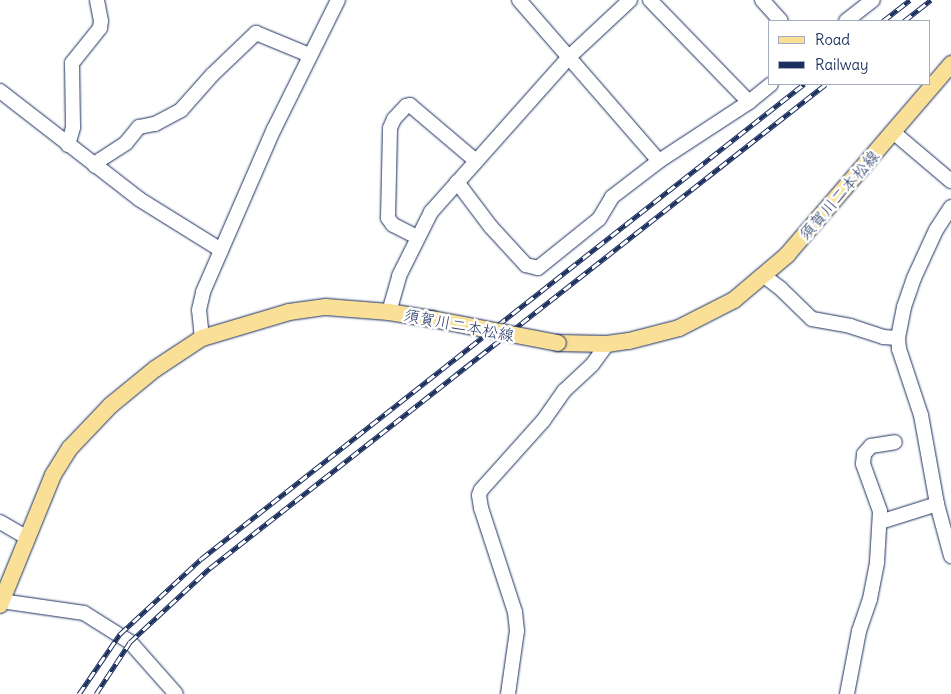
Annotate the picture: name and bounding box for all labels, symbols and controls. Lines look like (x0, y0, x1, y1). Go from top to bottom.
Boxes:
legend (768, 20, 931, 85)
text: Road (815, 30, 850, 49)
text: Railway (815, 55, 869, 74)
street label: 須賀川二本松線 (795, 146, 883, 244)
street label: 須賀川二本松線 (402, 305, 516, 345)

